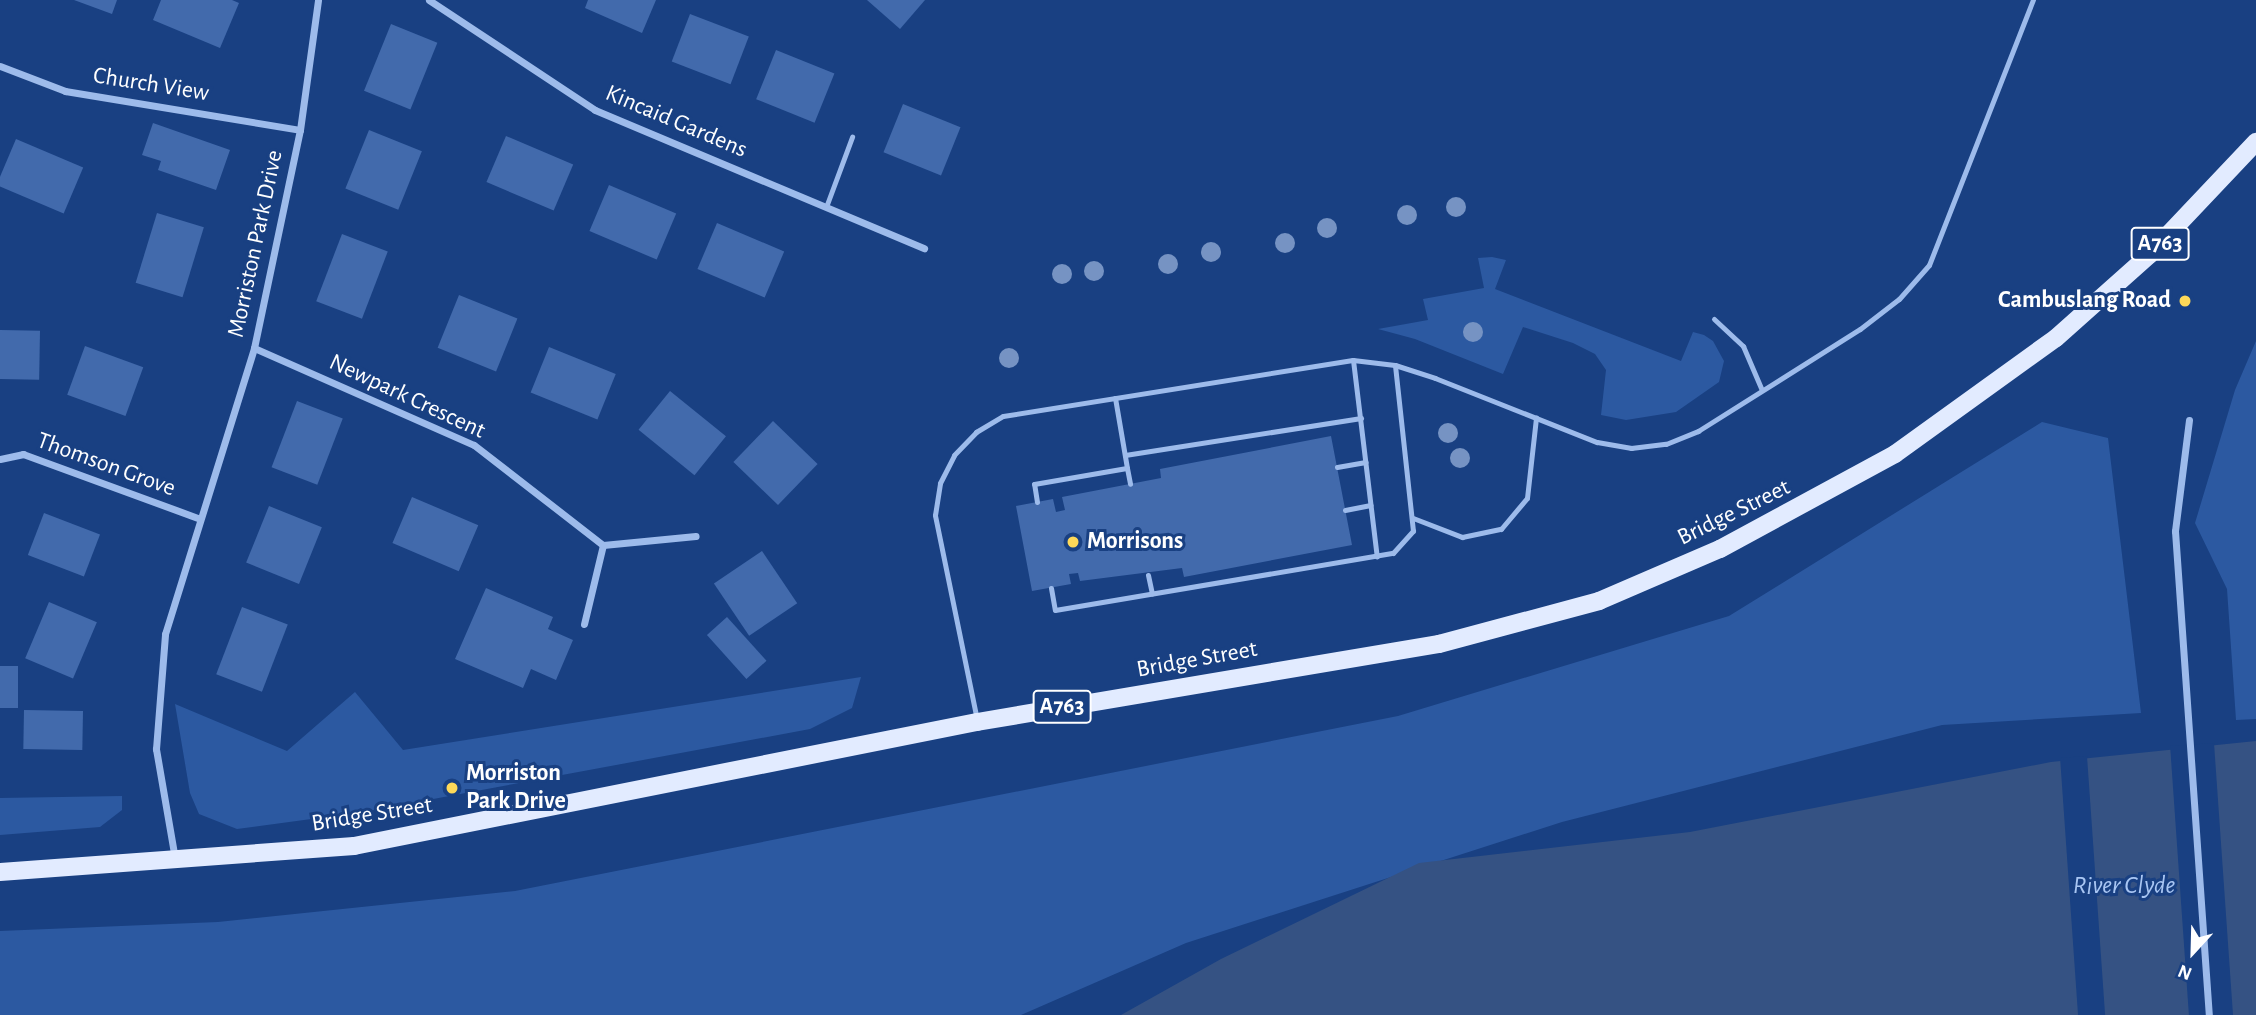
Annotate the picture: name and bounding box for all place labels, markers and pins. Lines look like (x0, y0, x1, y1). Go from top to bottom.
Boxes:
place label: Cambuslang Road (1998, 287, 2171, 315)
marker: Cambuslang Road (2177, 293, 2193, 309)
place label: Morrisons (1087, 528, 1183, 556)
marker: Morrisons (1065, 534, 1081, 550)
place label: Morriston Park Drive (466, 760, 566, 816)
marker: Morriston Park Drive (444, 780, 460, 796)

